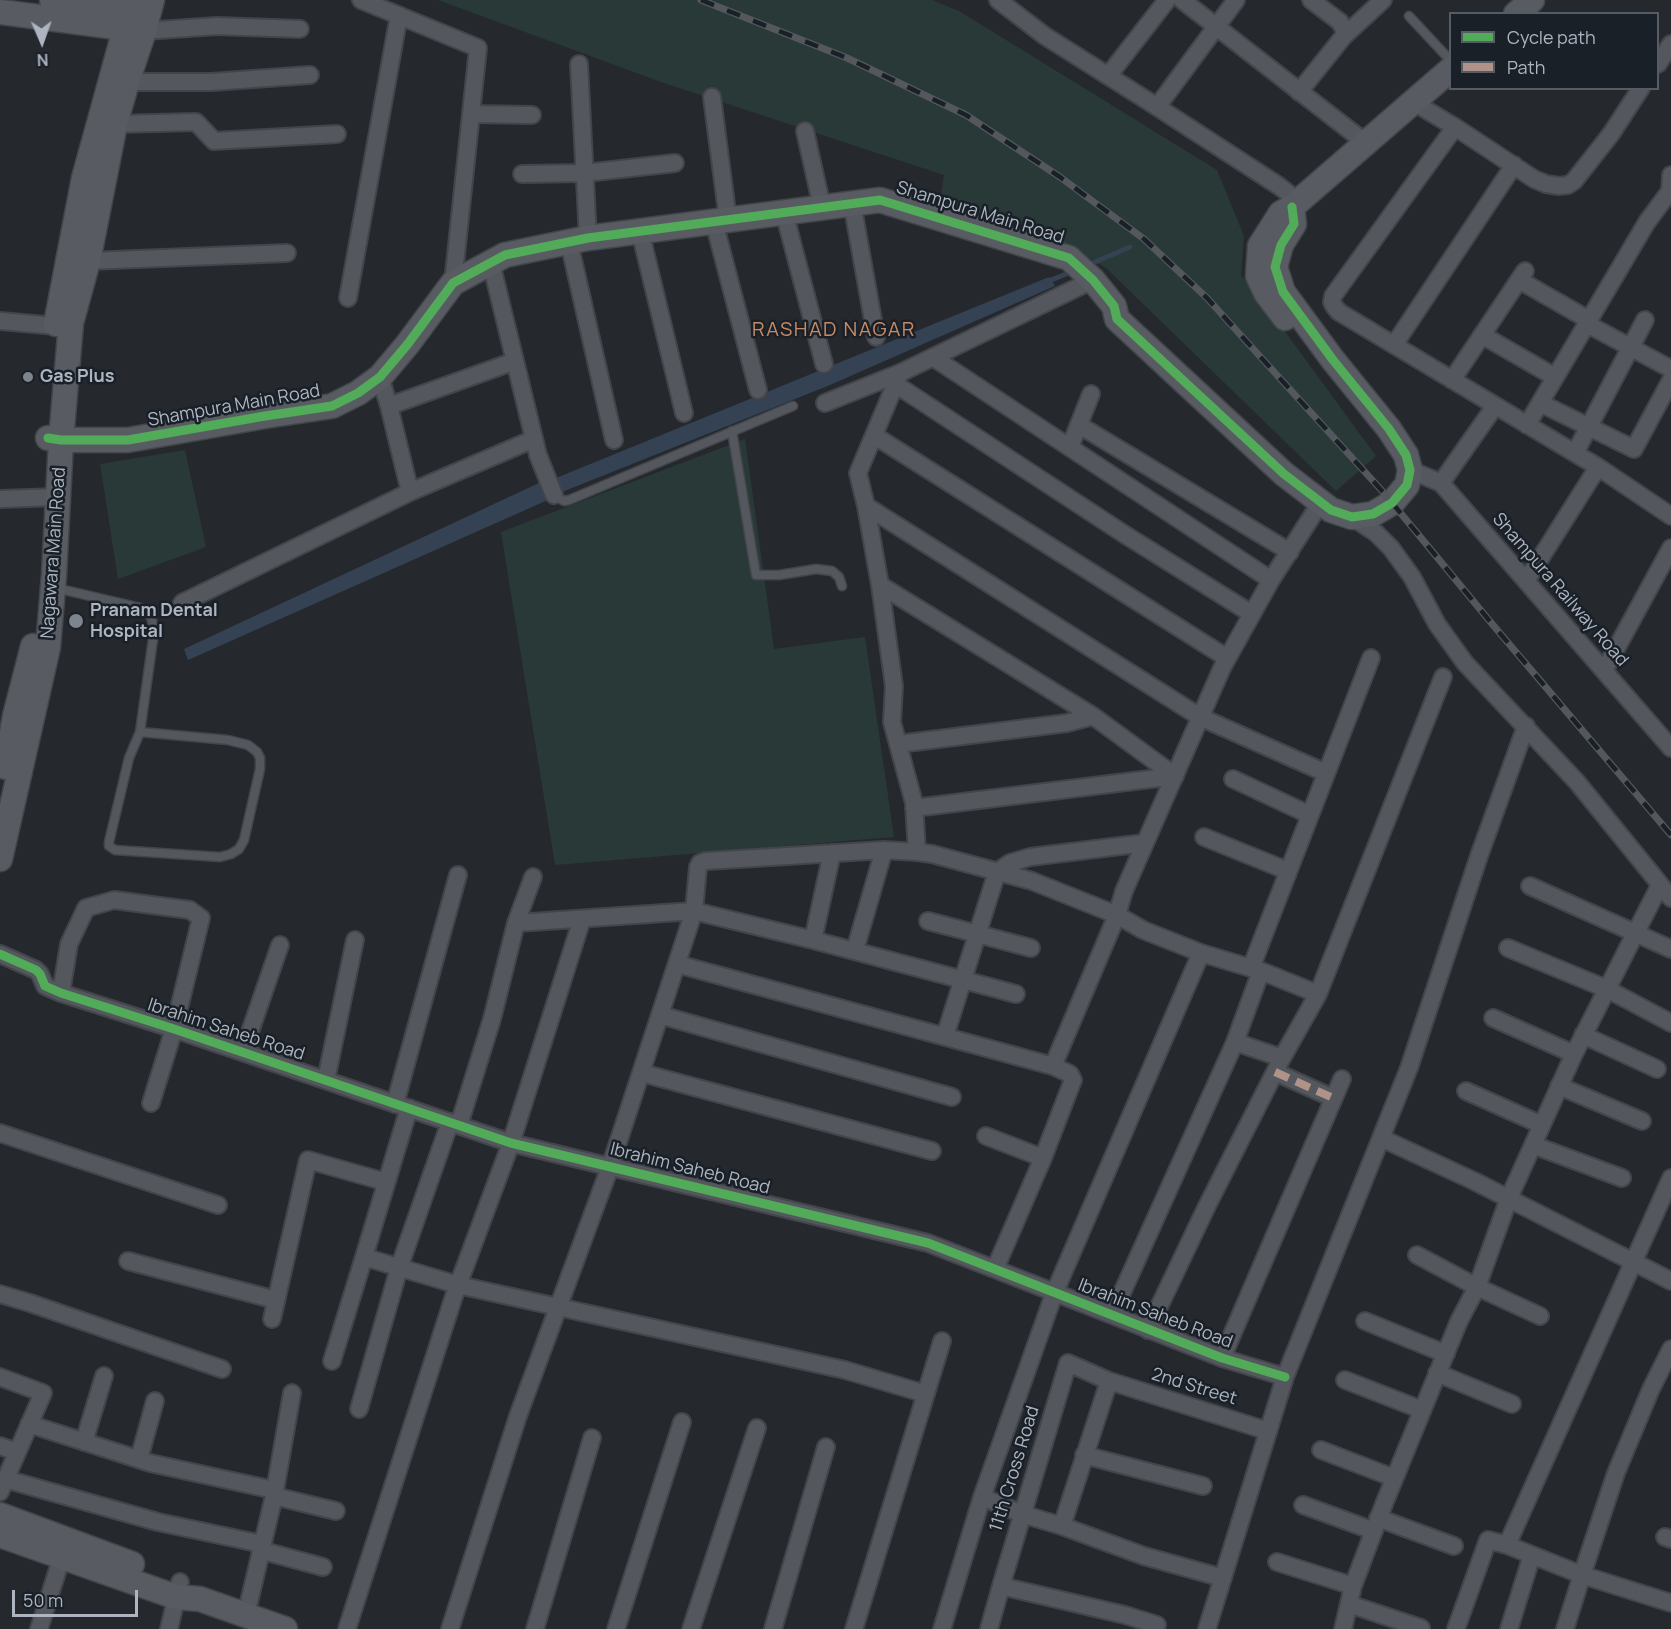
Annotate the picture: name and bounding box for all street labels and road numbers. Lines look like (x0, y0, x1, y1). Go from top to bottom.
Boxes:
street label: Shampura Main Road (893, 177, 1067, 249)
street label: Shampura Main Road (146, 380, 322, 432)
street label: Nagawara Main Road (37, 467, 71, 639)
street label: Shampura Railway Road (1487, 509, 1633, 671)
street label: Ibrahim Saheb Road (145, 994, 307, 1066)
street label: Ibrahim Saheb Road (608, 1139, 772, 1199)
street label: Ibrahim Saheb Road (1075, 1275, 1235, 1353)
street label: 2nd Street (1149, 1364, 1239, 1410)
street label: 11th Cross Road (986, 1403, 1044, 1535)

